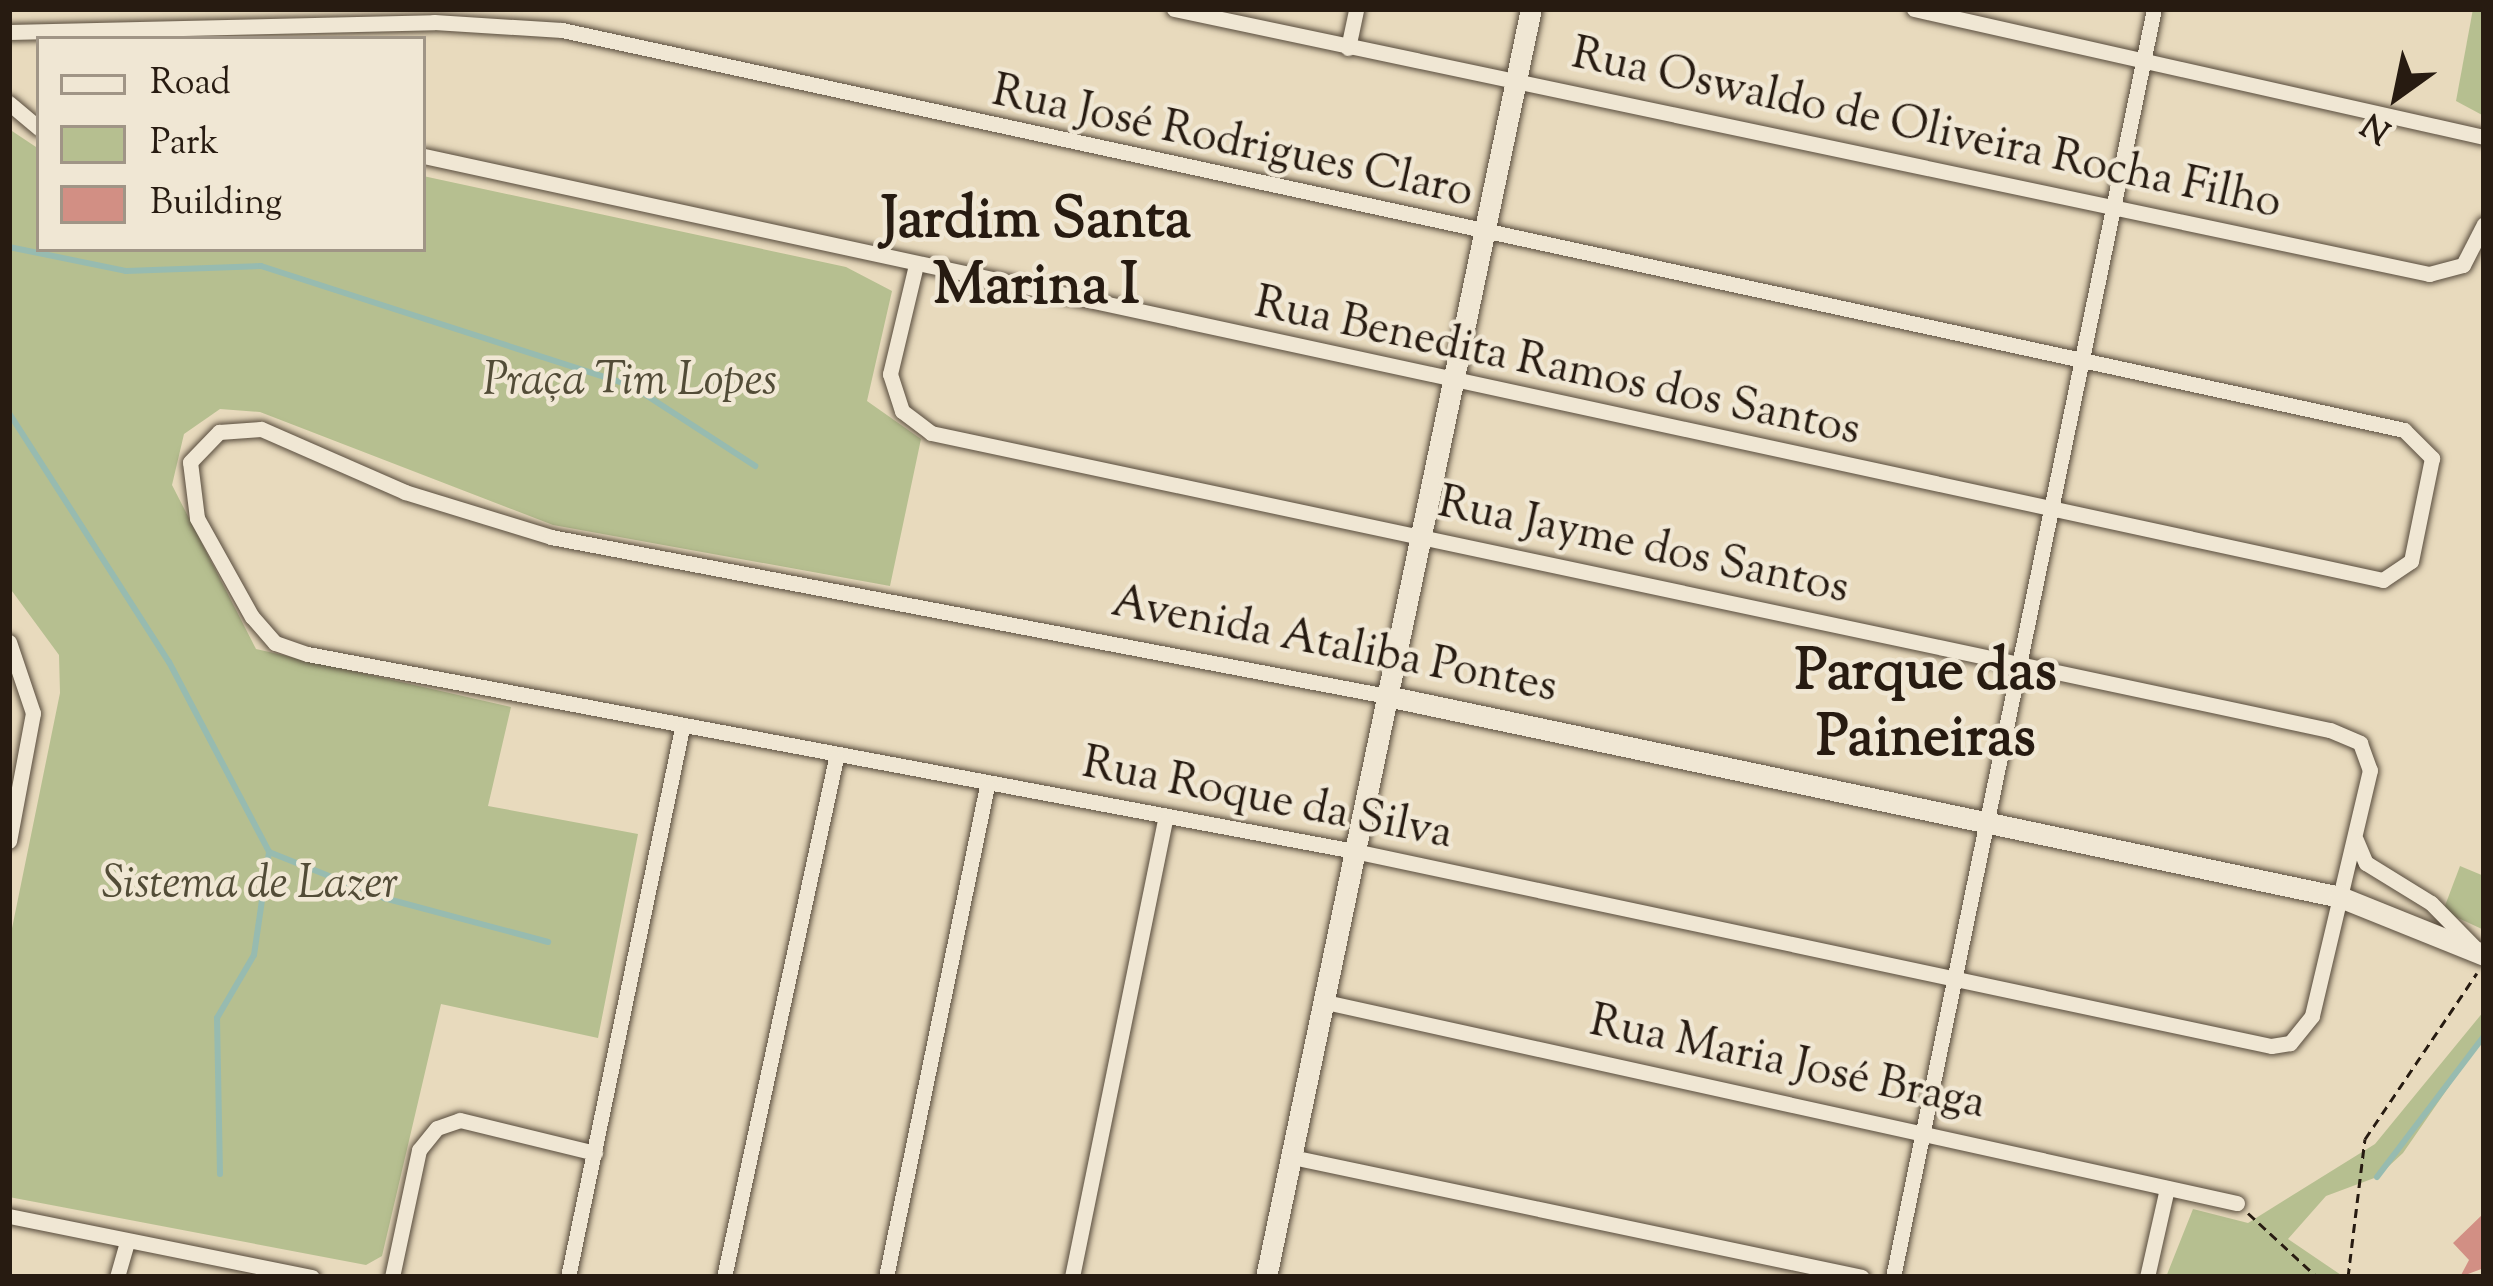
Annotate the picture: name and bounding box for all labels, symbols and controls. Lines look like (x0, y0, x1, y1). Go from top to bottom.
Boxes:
street label: Rua Oswaldo de Oliveira Rocha Filho (1566, 29, 2286, 233)
legend (36, 36, 426, 252)
north arrow (2337, 36, 2457, 156)
text: Road (150, 58, 231, 110)
street label: Rua José Rodrigues Claro (987, 67, 1477, 221)
text: N (2353, 99, 2402, 153)
text: Park (150, 118, 219, 170)
text: Building (150, 178, 282, 230)
district label: Jardim Santa Marina I (881, 189, 1191, 323)
street label: Rua Benedita Ramos dos Santos (1249, 278, 1865, 460)
park label: Praça Tim Lopes (483, 356, 777, 410)
street label: Rua Jayme dos Santos (1433, 478, 1853, 618)
street label: Avenida Ataliba Pontes (1107, 577, 1561, 717)
district label: Parque das Paineiras (1795, 641, 2057, 775)
street label: Rua Roque da Silva (1077, 739, 1457, 863)
park label: Sistema de Lazer (102, 859, 398, 913)
street label: Rua Maria José Braga (1584, 997, 1990, 1133)

